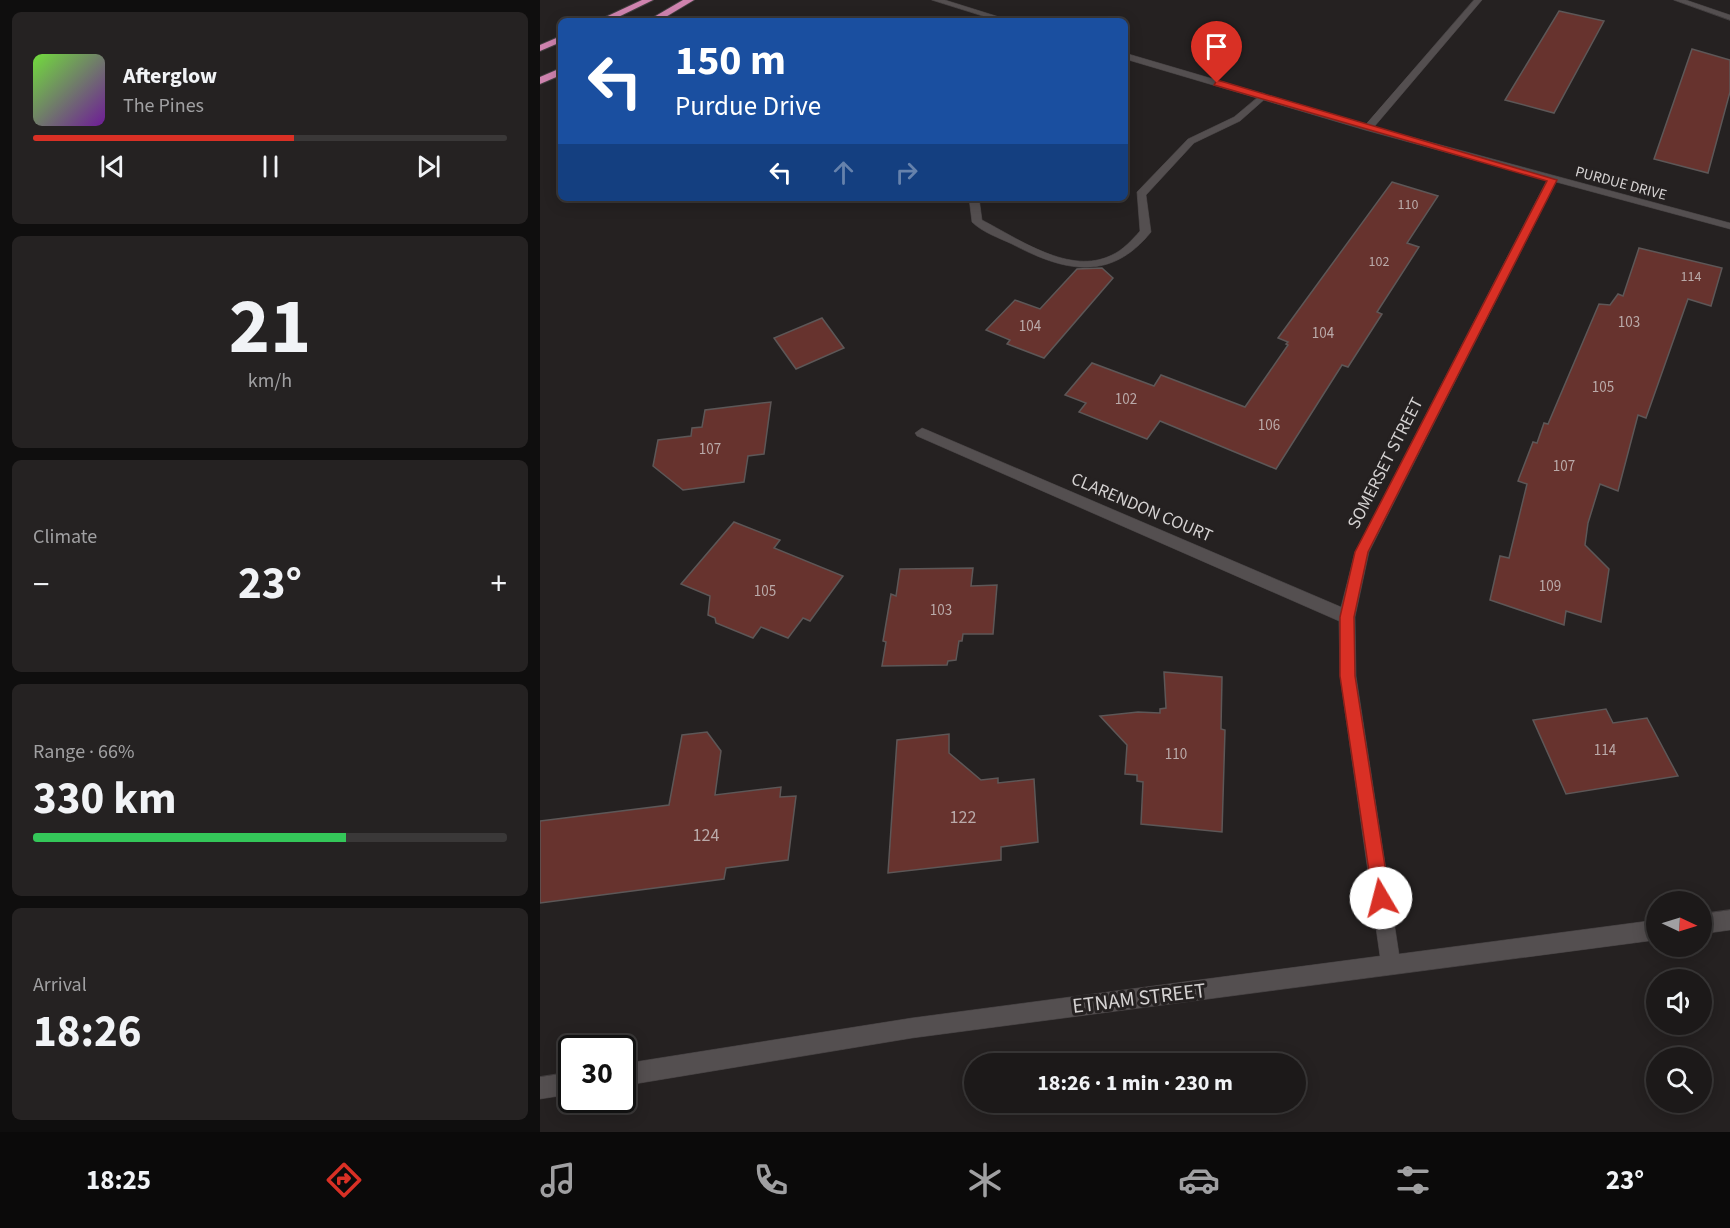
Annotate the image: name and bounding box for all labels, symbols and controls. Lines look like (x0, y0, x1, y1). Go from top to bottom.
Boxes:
pin (1191, 21, 1242, 83)
icon: arrive (1200, 30, 1233, 63)
text: 150 m (675, 31, 786, 91)
icon: left (576, 42, 654, 120)
text: Afterglow (123, 60, 217, 92)
text: Purdue Drive (675, 87, 821, 126)
text: The Pines (123, 92, 204, 120)
icon: previous (96, 150, 129, 183)
icon: pause (254, 150, 287, 183)
icon: next (412, 150, 445, 183)
icon: left (764, 156, 797, 189)
icon: ahead (827, 156, 860, 189)
icon: right (890, 156, 923, 189)
street label: PURDUE DRIVE (1573, 161, 1669, 206)
house number: 110 (1398, 195, 1418, 215)
house number: 102 (1369, 252, 1389, 272)
house number: 114 (1681, 267, 1701, 287)
text: 21 (229, 272, 311, 383)
house number: 103 (1618, 312, 1640, 333)
house number: 104 (1019, 316, 1042, 337)
house number: 104 (1312, 323, 1335, 344)
text: km/h (248, 367, 292, 395)
house number: 105 (1592, 377, 1614, 398)
house number: 102 (1115, 389, 1137, 410)
street label: SOMERSET STREET (1342, 393, 1429, 533)
house number: 106 (1258, 415, 1280, 436)
house number: 107 (699, 439, 721, 460)
house number: 107 (1553, 456, 1575, 477)
street label: CLARENDON COURT (1067, 466, 1217, 549)
text: Climate (33, 523, 97, 551)
text: 23° (238, 552, 302, 616)
text: − (33, 561, 49, 608)
text: + (491, 561, 507, 608)
house number: 109 (1539, 576, 1561, 597)
house number: 105 (754, 581, 776, 602)
house number: 103 (930, 600, 952, 621)
text: Range · 66% (33, 738, 134, 766)
house number: 114 (1594, 740, 1617, 761)
house number: 110 (1165, 744, 1187, 765)
text: 330 km (33, 767, 177, 831)
house number: 122 (950, 805, 976, 830)
house number: 124 (693, 823, 719, 848)
position arrow (1349, 866, 1413, 930)
north arrow (1646, 891, 1712, 957)
map controls (1646, 891, 1712, 1113)
button: sound (1646, 969, 1712, 1035)
text: Arrival (33, 971, 87, 999)
street label: ETNAM STREET (1071, 975, 1207, 1021)
text: 18:26 (33, 1000, 142, 1064)
speed limit sign: 30 (558, 1035, 636, 1113)
button: search (1646, 1047, 1712, 1113)
text: 18:26 · 1 min · 230 m (1037, 1067, 1233, 1099)
icon: directions (323, 1159, 365, 1201)
icon: music (537, 1159, 579, 1201)
icon: phone (750, 1159, 792, 1201)
icon: climate (964, 1159, 1006, 1201)
icon: car (1178, 1159, 1220, 1201)
icon: filters (1392, 1159, 1434, 1201)
text: 18:25 (86, 1161, 151, 1200)
text: 23° (1606, 1161, 1644, 1200)

